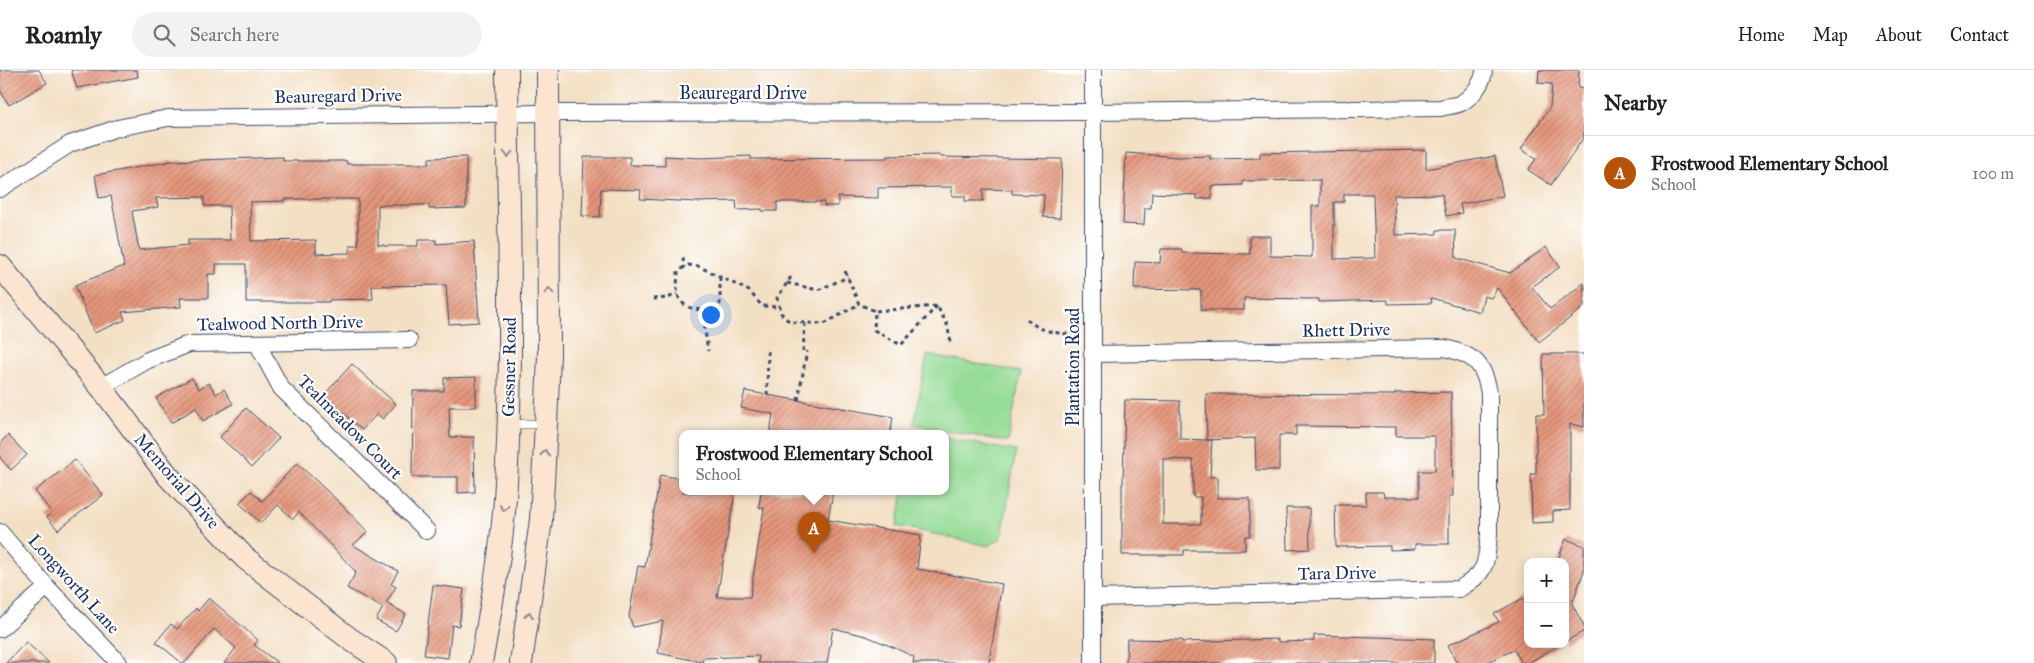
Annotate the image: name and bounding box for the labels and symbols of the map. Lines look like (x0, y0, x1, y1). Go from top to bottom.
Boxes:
street label: Beauregard Drive (679, 82, 807, 105)
street label: Beauregard Drive (274, 84, 402, 109)
one-way arrow (503, 150, 513, 158)
one-way arrow (544, 287, 554, 294)
your location (698, 302, 724, 328)
street label: Plantation Road (1062, 308, 1084, 426)
street label: Tealwood North Drive (197, 311, 363, 335)
street label: Gessner Road (497, 317, 521, 417)
street label: Rhett Drive (1302, 318, 1390, 342)
street label: Tealmeadow Court (293, 370, 407, 484)
street label: Memorial Drive (129, 429, 225, 533)
one-way arrow (539, 449, 550, 457)
one-way arrow (499, 504, 510, 512)
pin: A (798, 512, 830, 553)
street label: Longworth Lane (23, 530, 125, 639)
street label: Tara Drive (1297, 561, 1377, 585)
one-way arrow (523, 611, 534, 619)

